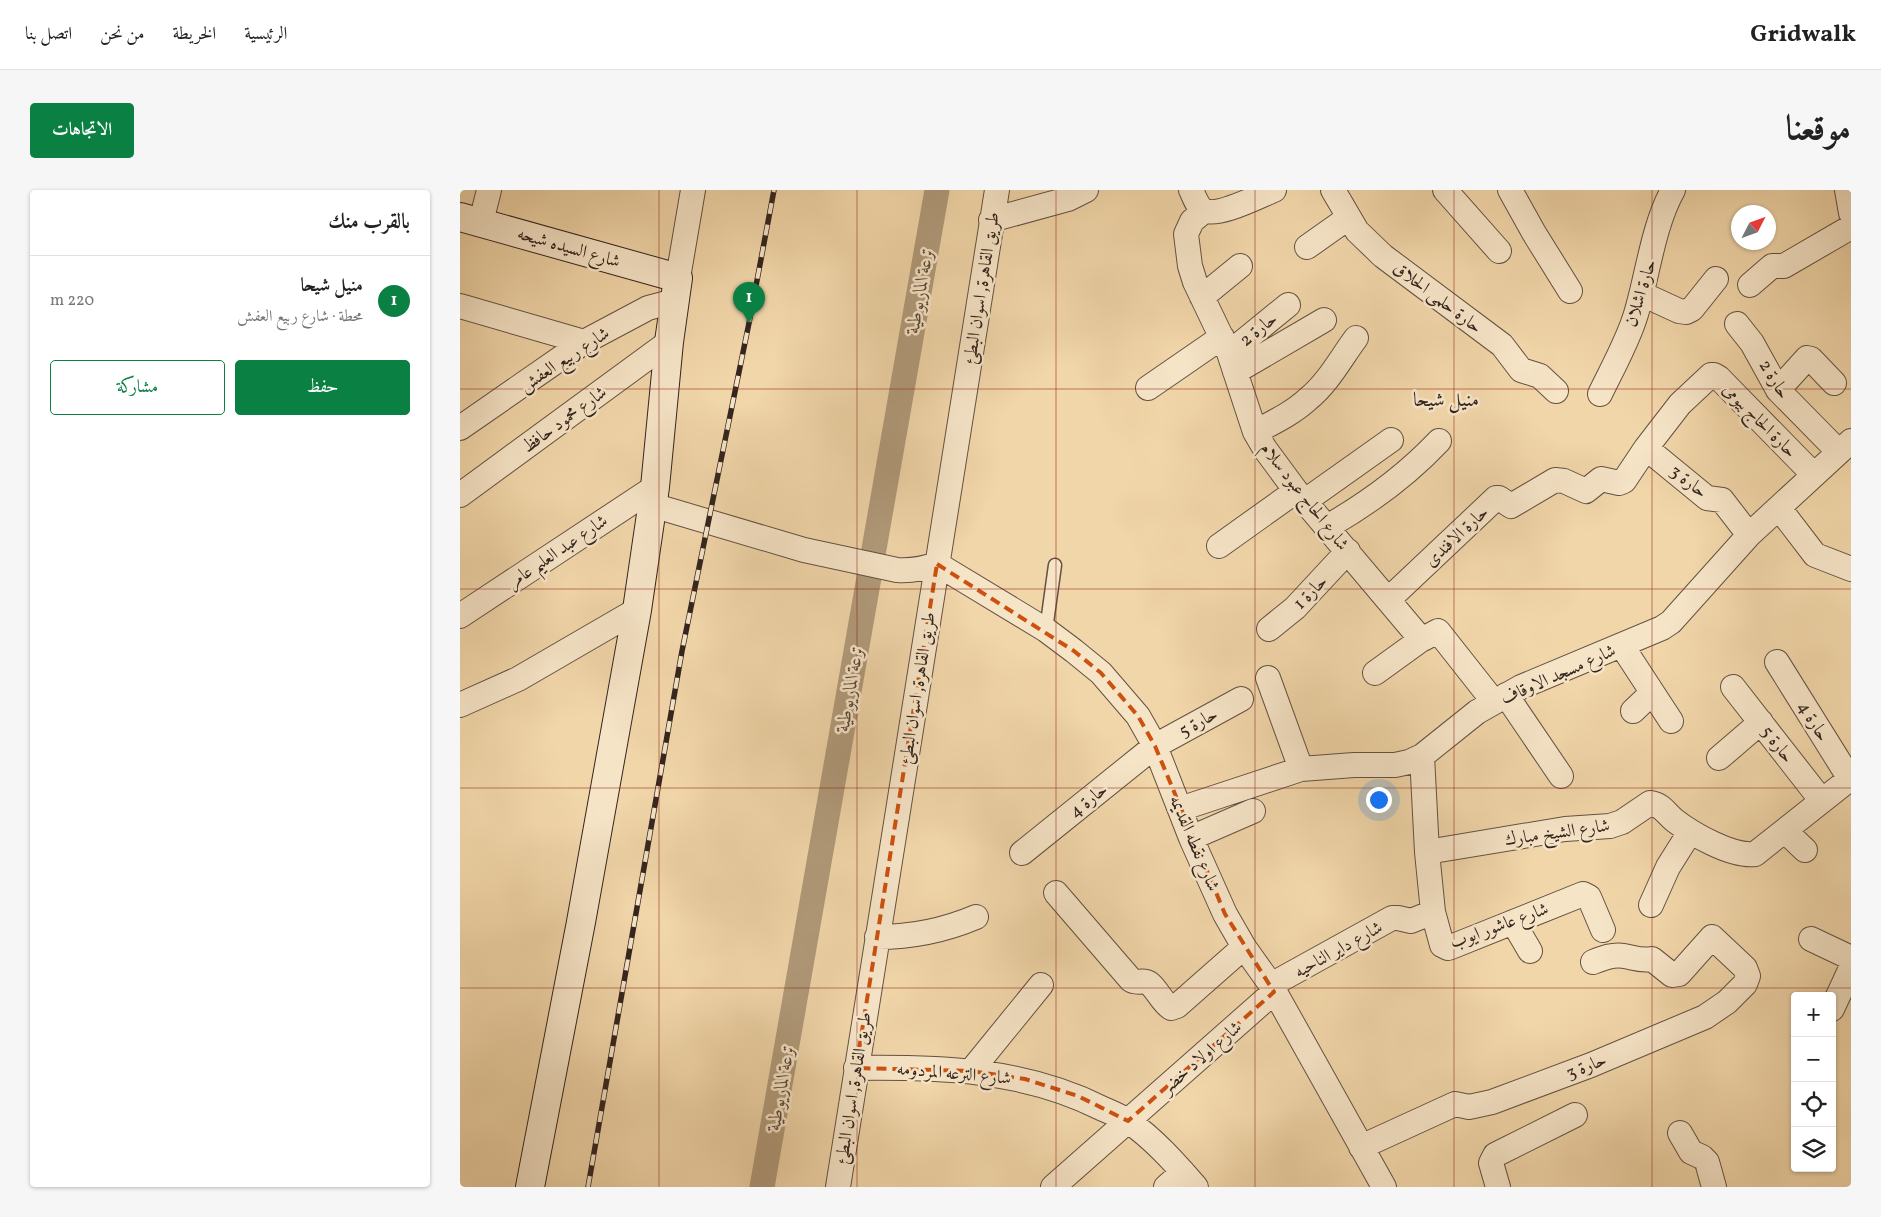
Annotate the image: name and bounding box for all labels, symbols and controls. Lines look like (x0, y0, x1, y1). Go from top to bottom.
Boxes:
text: Gridwalk (1750, 18, 1856, 52)
text: اتصل بنا (25, 22, 72, 47)
text: من نحن (100, 22, 144, 47)
text: الخريطة (172, 22, 216, 47)
text: الرئيسية (244, 22, 287, 47)
button: الاتجاهات (30, 103, 134, 158)
text: موقعنا (1786, 106, 1851, 154)
north arrow (1731, 205, 1776, 250)
text: بالقرب منك (328, 208, 410, 237)
street label: طريق القاهرة, اسوان البطئ (958, 210, 1007, 366)
street label: شارع السيده شيحه (514, 222, 623, 276)
water label: ترعة الماريوطية (900, 245, 941, 338)
street label: حارة حلمى الحلاق (1387, 256, 1487, 340)
street label: حارة اشلان (1619, 257, 1664, 330)
text: منيل شيحا (300, 273, 363, 299)
pin: 1 (733, 282, 765, 323)
text: 220 m (50, 290, 94, 312)
text: 1 (391, 290, 397, 312)
text: محطة · شارع ربيع العفش (237, 306, 363, 328)
street label: حارة 2 (1235, 307, 1283, 353)
street label: شارع ربيع العفش (515, 322, 616, 401)
street label: حارة 2 (1752, 355, 1795, 404)
button: مشاركة (50, 360, 225, 415)
button: حفظ (235, 360, 410, 415)
street label: حارة الحاج بيومى (1715, 378, 1802, 465)
street label: شارع محمود حافظ (517, 381, 613, 460)
district label: منيل شيحا (1413, 387, 1479, 415)
street label: شارع الحاج عبود سلام (1252, 437, 1354, 558)
street label: حارة 3 (1664, 460, 1712, 505)
street label: حارة الافندى (1419, 501, 1495, 573)
street label: شارع عبد العليم عامر (502, 509, 615, 599)
street label: حارة 1 (1288, 570, 1334, 616)
street label: طريق القاهرة, اسوان البطئ (894, 610, 943, 766)
street label: شارع مسجد الاوقاف (1497, 639, 1621, 713)
water label: ترعة الماريوطية (830, 643, 871, 736)
street label: حارة 4 (1791, 697, 1835, 747)
street label: حارة 5 (1175, 702, 1223, 744)
street label: حارة 5 (1754, 721, 1799, 769)
street label: حارة 4 (1064, 778, 1114, 824)
your location (1366, 787, 1392, 813)
street label: شارع نقطه القديمه (1161, 792, 1225, 896)
street label: شارع الشيخ مبارك (1503, 814, 1612, 855)
street label: شارع عاشور ايوب (1447, 897, 1553, 957)
street label: شارع داير الناحيه (1290, 916, 1388, 986)
map controls (1791, 992, 1836, 1172)
button: + (1791, 992, 1836, 1037)
street label: طريق القاهرة, اسوان البطئ (830, 1010, 879, 1166)
street label: شارع اولاد خضر (1154, 1016, 1249, 1102)
button: − (1791, 1037, 1836, 1082)
water label: ترعة الماريوطية (761, 1042, 802, 1135)
street label: حارة 3 (1563, 1048, 1611, 1087)
street label: شارع الترعه المردومه (895, 1057, 1012, 1093)
button: locate (1791, 1082, 1836, 1127)
button: layers (1791, 1127, 1836, 1172)

